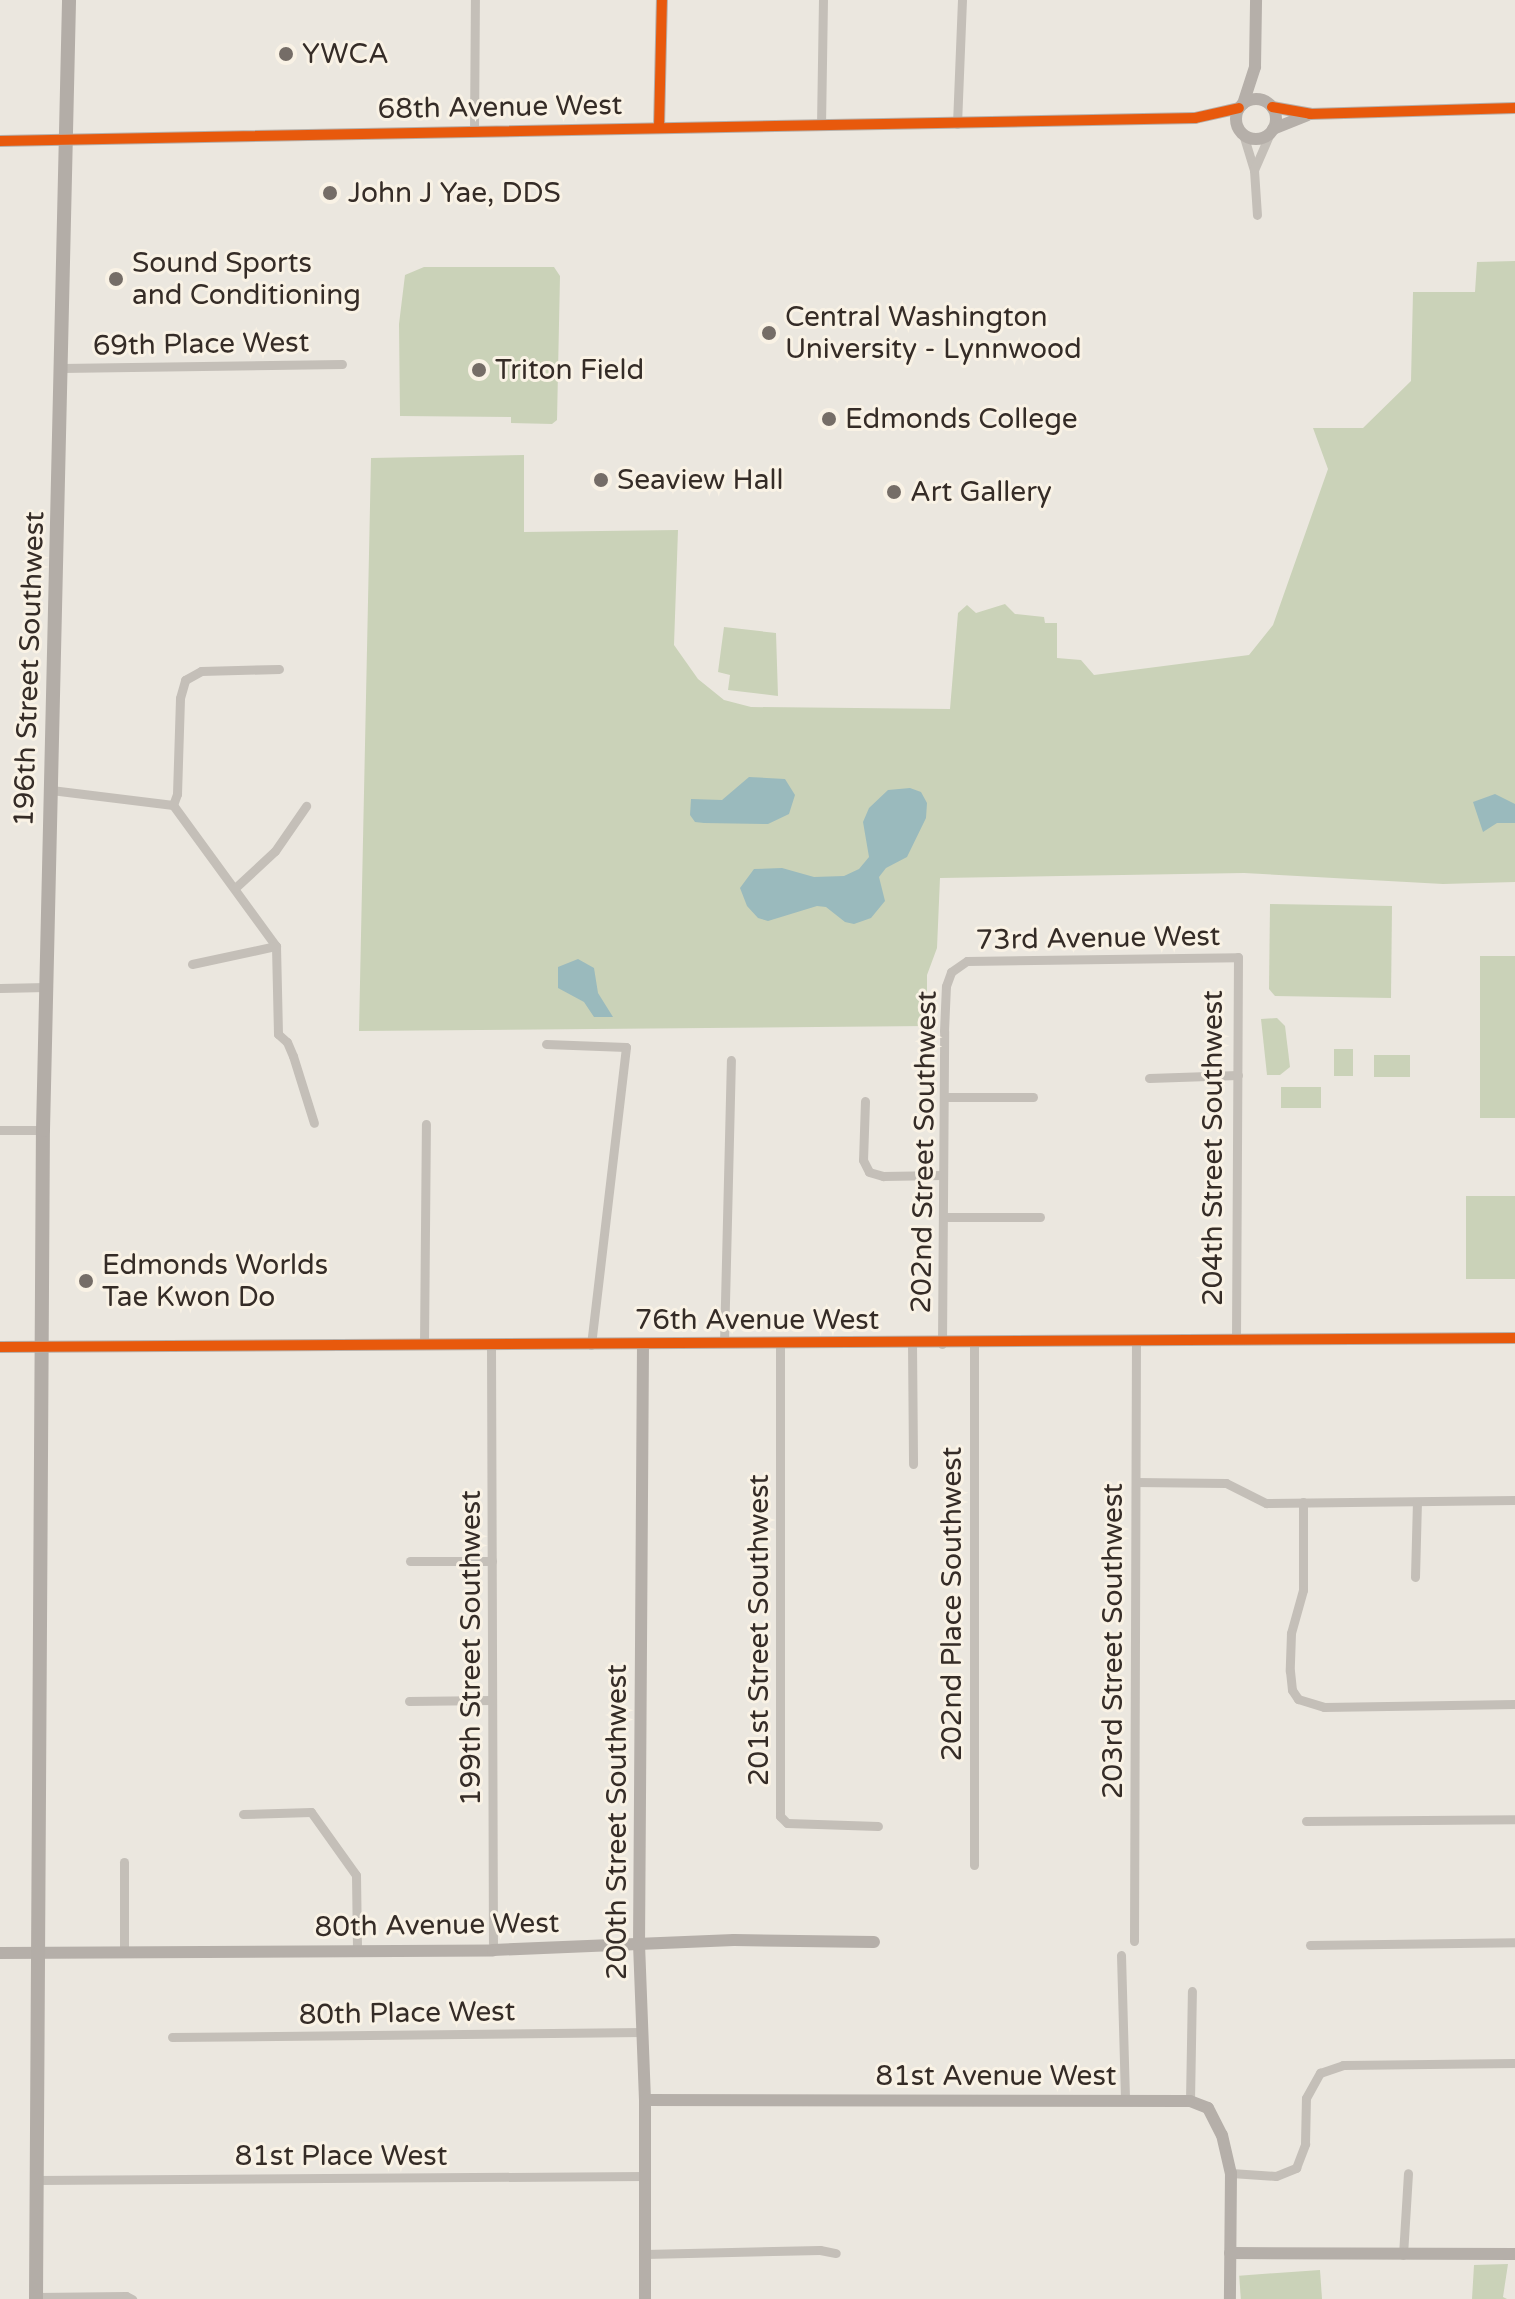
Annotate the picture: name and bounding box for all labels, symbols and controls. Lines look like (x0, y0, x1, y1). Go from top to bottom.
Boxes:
place label: YWCA (302, 37, 389, 71)
marker: YWCA (277, 45, 295, 63)
street label: 68th Avenue West (377, 88, 623, 126)
place label: John J Yae, DDS (348, 176, 561, 210)
marker: John J Yae, DDS (319, 182, 341, 204)
place label: Sound Sports and Conditioning (132, 246, 361, 312)
marker: Sound Sports and Conditioning (107, 270, 125, 288)
place label: Central Washington University - Lynnwood (785, 300, 1082, 366)
marker: Central Washington University - Lynnwood (760, 324, 778, 342)
street label: 69th Place West (93, 325, 309, 363)
place label: Triton Field (495, 353, 644, 387)
marker: Triton Field (470, 361, 488, 379)
place label: Edmonds College (845, 402, 1078, 436)
marker: Edmonds College (820, 410, 838, 428)
place label: Seaview Hall (617, 463, 783, 497)
marker: Seaview Hall (592, 471, 610, 489)
place label: Art Gallery (910, 475, 1052, 509)
marker: Art Gallery (885, 483, 903, 501)
street label: 196th Street Southwest (7, 511, 51, 827)
street label: 73rd Avenue West (975, 919, 1221, 957)
street label: 202nd Street Southwest (904, 990, 944, 1314)
street label: 204th Street Southwest (1196, 990, 1230, 1306)
place label: Edmonds Worlds Tae Kwon Do (102, 1248, 328, 1314)
marker: Edmonds Worlds Tae Kwon Do (77, 1272, 95, 1290)
street label: 76th Avenue West (635, 1303, 879, 1337)
street label: 202nd Place Southwest (935, 1447, 969, 1761)
street label: 201st Street Southwest (742, 1474, 776, 1786)
street label: 203rd Street Southwest (1096, 1483, 1130, 1799)
street label: 199th Street Southwest (454, 1490, 488, 1806)
street label: 200th Street Southwest (600, 1664, 634, 1980)
street label: 80th Avenue West (314, 1906, 560, 1944)
street label: 80th Place West (299, 1994, 515, 2032)
street label: 81st Avenue West (876, 2059, 1116, 2093)
street label: 81st Place West (235, 2139, 447, 2173)

